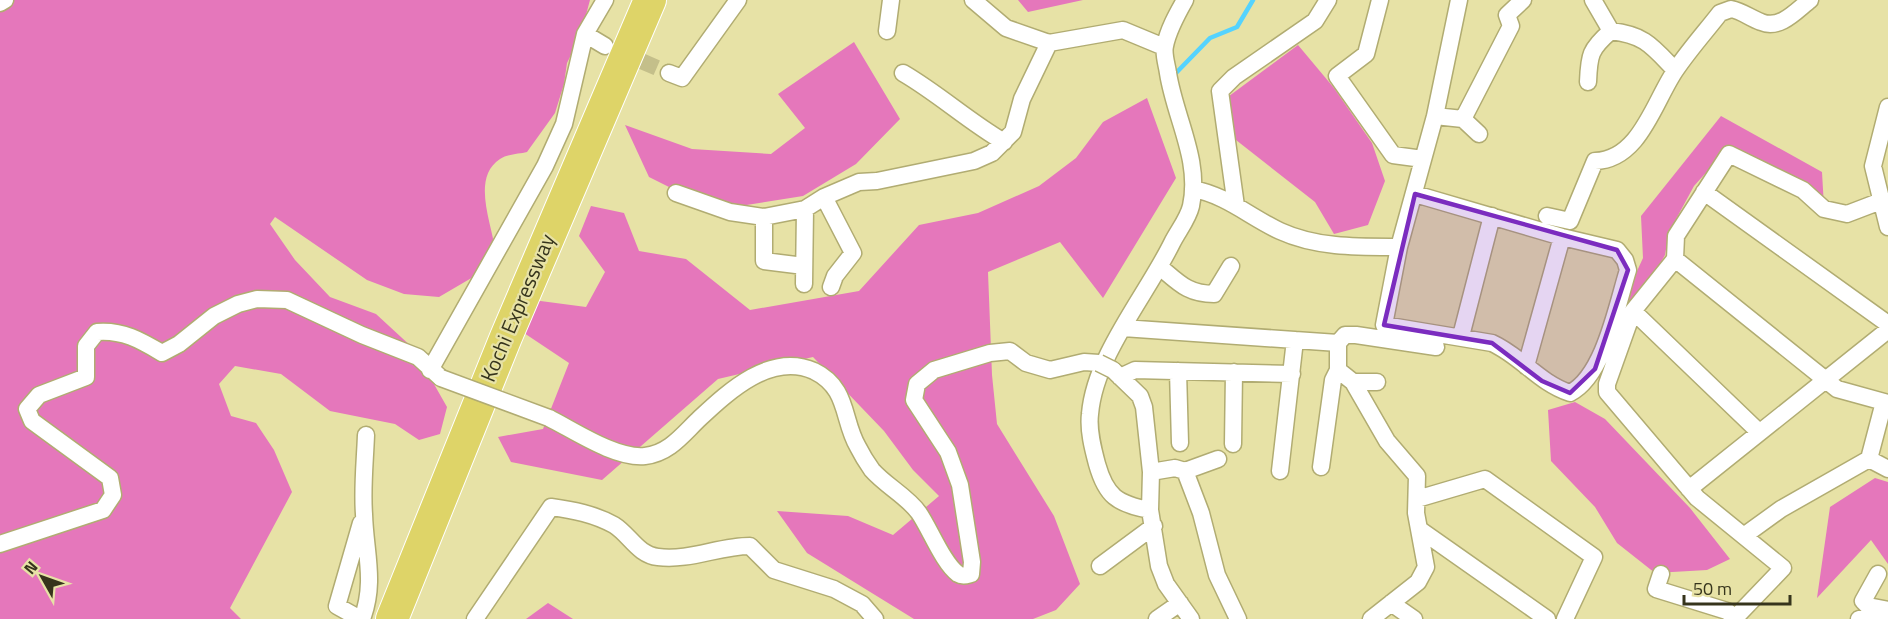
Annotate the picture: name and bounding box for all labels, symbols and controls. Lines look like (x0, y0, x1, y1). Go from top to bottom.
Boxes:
street label: Kochi Expressway (471, 229, 563, 387)
north arrow (12, 547, 72, 607)
text: N (18, 555, 43, 579)
scale bar (1684, 568, 1790, 606)
text: 50 m (1693, 575, 1732, 602)

